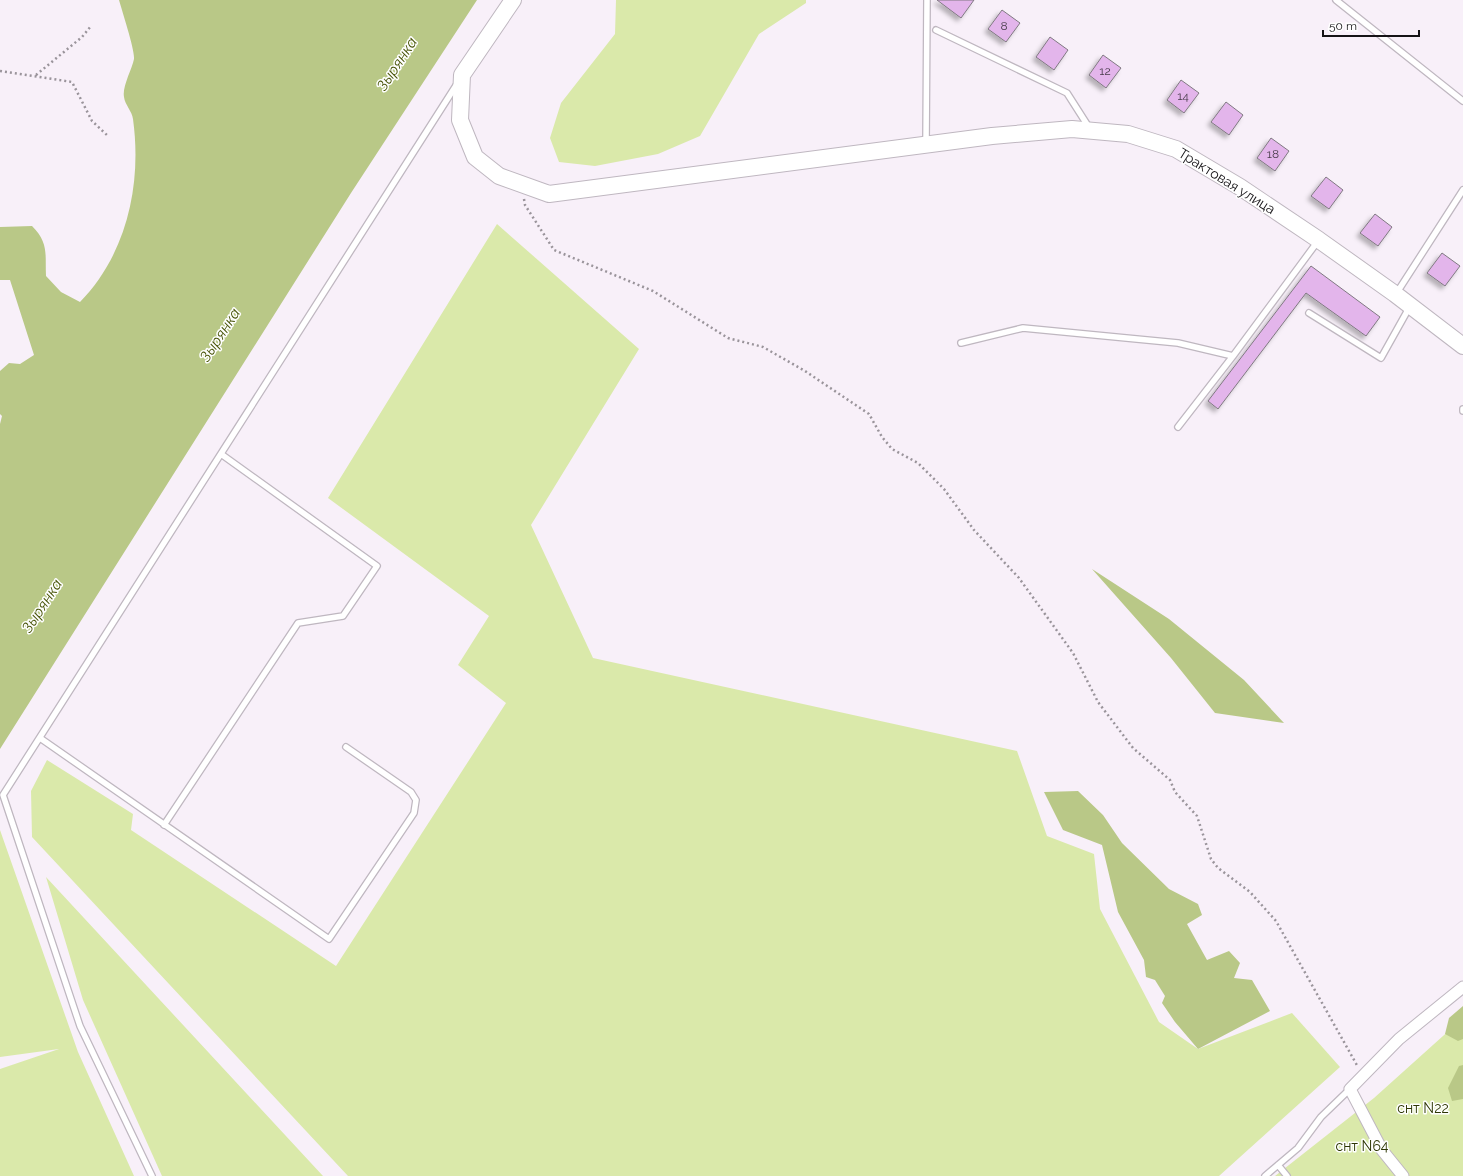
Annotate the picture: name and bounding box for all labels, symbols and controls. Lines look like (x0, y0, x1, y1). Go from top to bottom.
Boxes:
scale bar (1323, 12, 1419, 38)
house number: 8 (1000, 19, 1008, 33)
text: 50 m (1329, 19, 1357, 33)
water label: Зырянка (373, 34, 421, 94)
house number: 12 (1099, 64, 1111, 78)
house number: 14 (1177, 89, 1189, 103)
street label: Трактовая улица (1176, 145, 1278, 217)
house number: 18 (1267, 147, 1279, 161)
water label: Зырянка (196, 305, 244, 365)
water label: Зырянка (18, 576, 66, 636)
park label: снт N22 (1397, 1100, 1449, 1116)
park label: снт N64 (1336, 1138, 1389, 1154)

